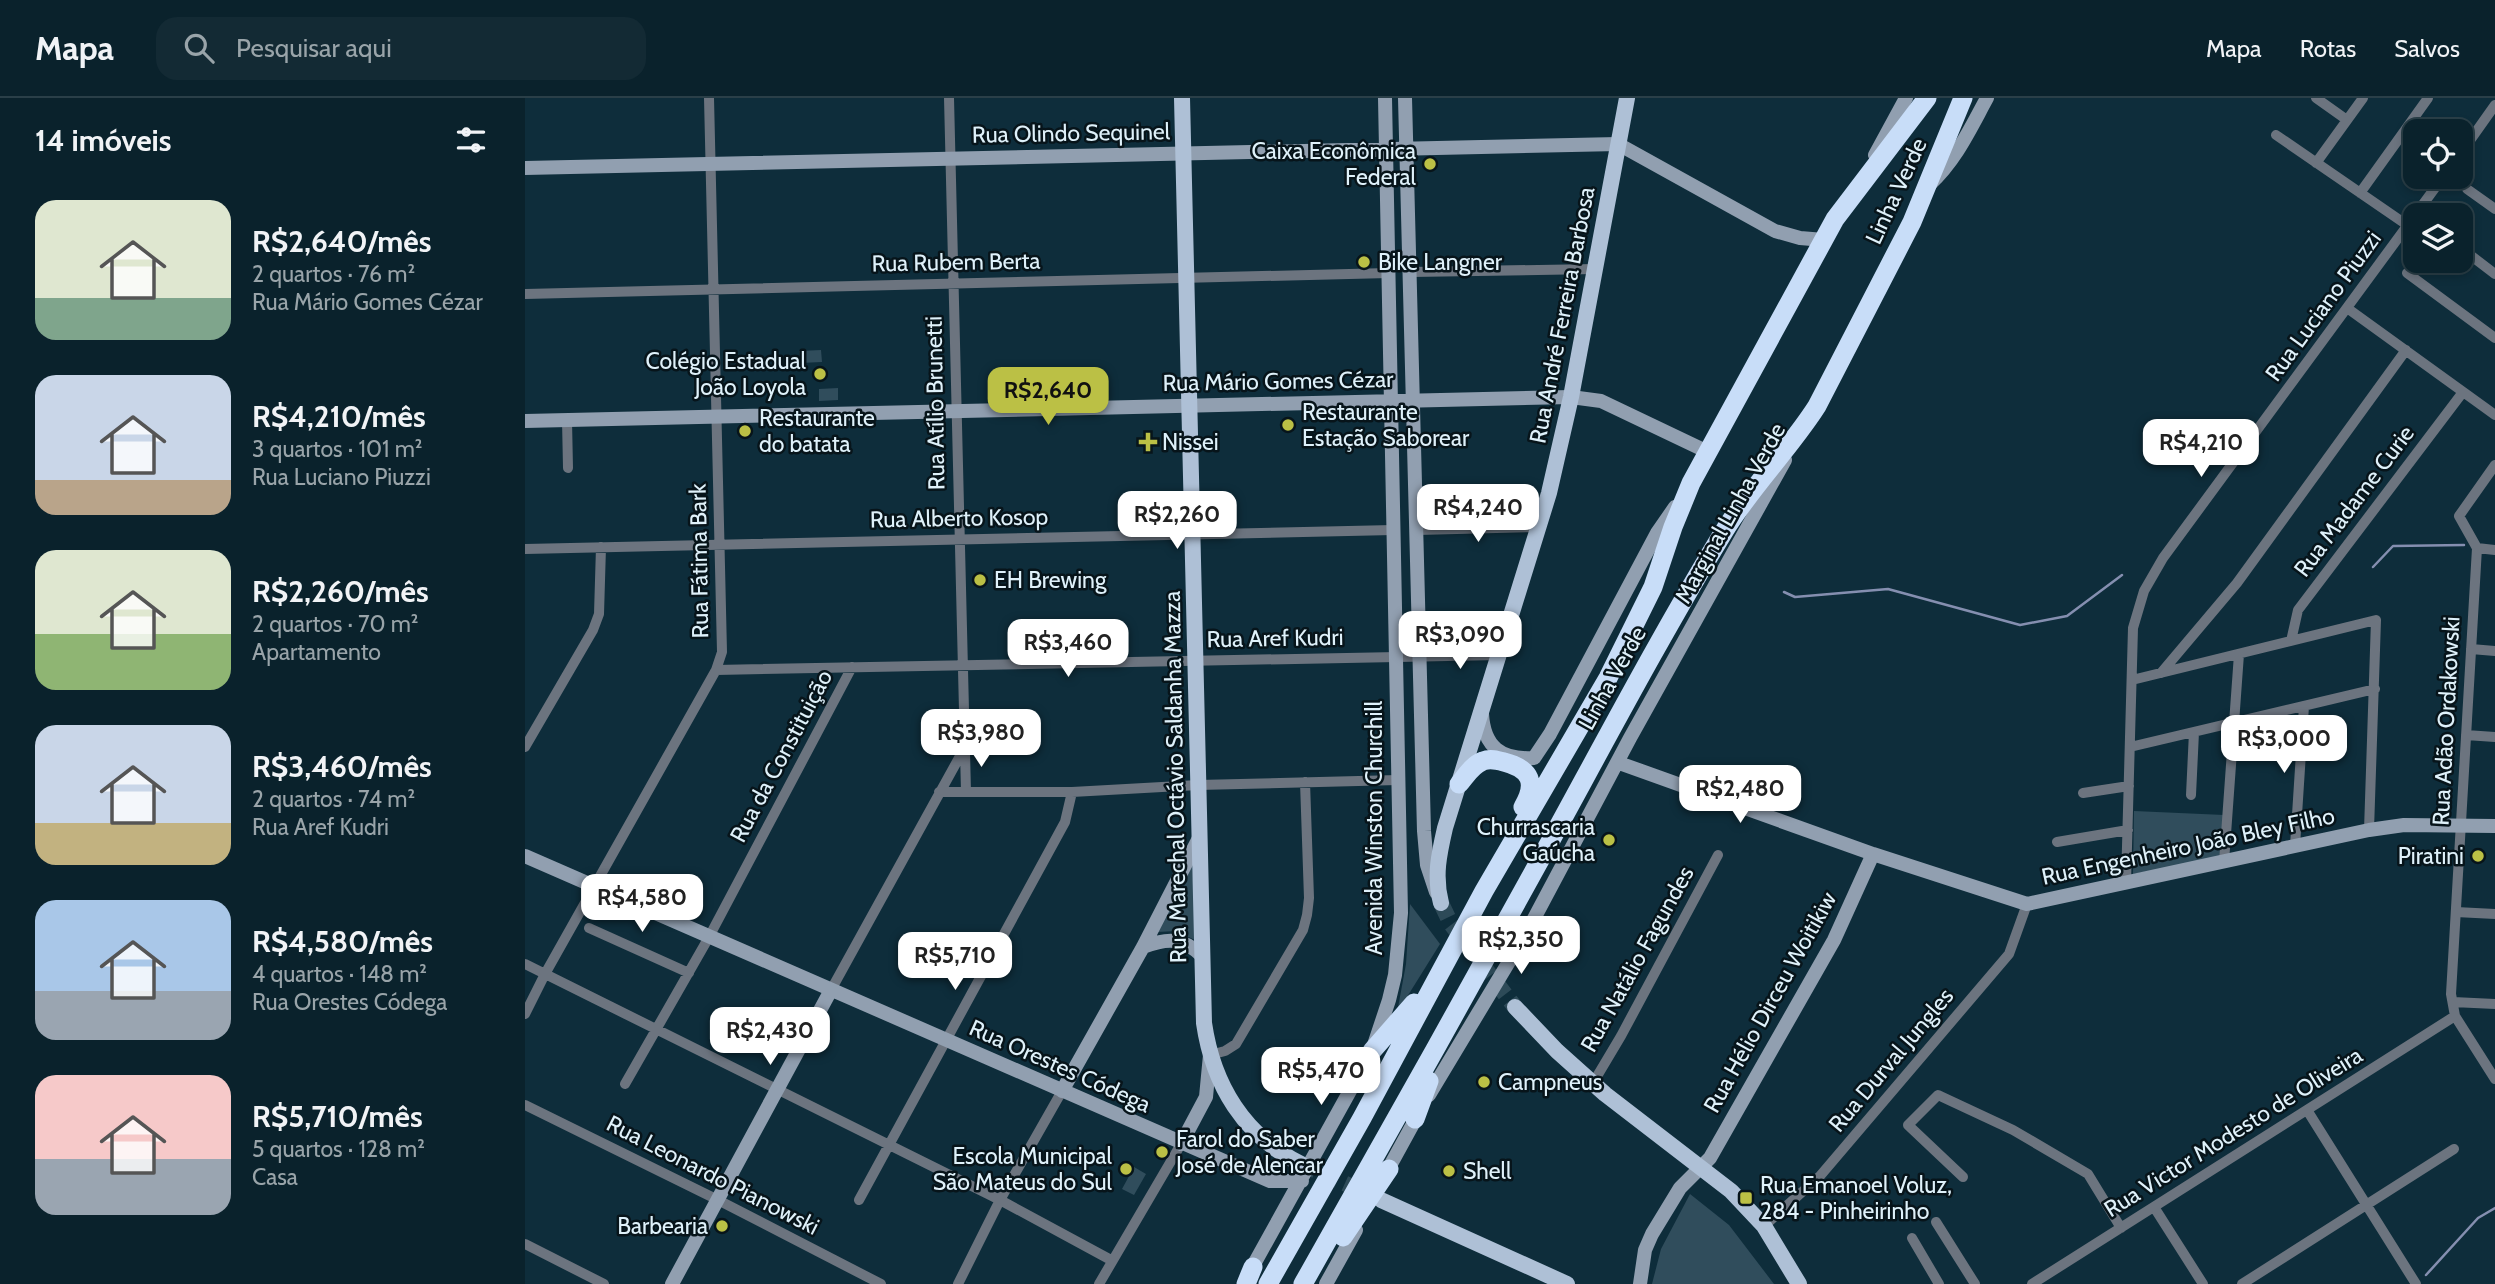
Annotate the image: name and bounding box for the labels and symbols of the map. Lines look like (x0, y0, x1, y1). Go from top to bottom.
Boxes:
street label: Rua Olindo Sequinel (972, 117, 1171, 149)
street label: Linha Verde (1859, 133, 1933, 249)
place label: Caixa Econômica Federal (1252, 137, 1417, 191)
marker: Caixa Econômica Federal (1422, 156, 1438, 172)
street label: Rua André Ferreira Barbosa (1523, 184, 1601, 446)
street label: Rua Luciano Piuzzi (2259, 225, 2387, 387)
street label: Rua Rubem Berta (871, 247, 1041, 277)
place label: Bike Langner (1378, 248, 1503, 276)
marker: Bike Langner (1356, 254, 1372, 270)
street label: Rua Atílio Brunetti (919, 316, 951, 490)
place label: Colégio Estadual João Loyola (646, 347, 807, 401)
street label: Rua Mário Gomes Cézar (1162, 365, 1394, 397)
marker: Colégio Estadual João Loyola (812, 366, 828, 382)
pin: R$2,640 (983, 368, 1113, 427)
place label: Restaurante Estação Saborear (1302, 398, 1470, 452)
place label: Restaurante do batata (759, 404, 875, 458)
marker: Restaurante Estação Saborear (1280, 417, 1296, 433)
street label: Marginal Linha Verde (1669, 418, 1791, 608)
pin: R$4,210 (2136, 420, 2266, 479)
street label: Rua Madame Curie (2288, 420, 2420, 582)
marker: Restaurante do batata (737, 423, 753, 439)
place label: Nissei (1162, 428, 1219, 456)
marker: Nissei (1140, 434, 1156, 450)
street label: Rua Fátima Bark (684, 483, 714, 639)
pin: R$4,240 (1413, 484, 1543, 544)
pin: R$2,260 (1112, 491, 1242, 551)
street label: Rua Alberto Kosop (870, 502, 1049, 534)
place label: EH Brewing (994, 566, 1107, 594)
marker: EH Brewing (972, 572, 988, 588)
street label: Rua Marechal Octávio Saldanha Mazza (1158, 591, 1192, 963)
pin: R$3,090 (1395, 612, 1525, 671)
street label: Rua Adão Ordakowski (2427, 616, 2465, 826)
pin: R$3,460 (1003, 620, 1133, 679)
street label: Linha Verde (1572, 621, 1652, 735)
street label: Rua Aref Kudri (1206, 623, 1344, 653)
street label: Rua da Constituição (724, 665, 838, 847)
street label: Avenida Winston Churchill (1360, 700, 1388, 955)
pin: R$3,980 (916, 710, 1046, 769)
pin: R$3,000 (2219, 716, 2349, 775)
pin: R$2,480 (1675, 766, 1805, 825)
street label: Rua Engenheiro João Bley Filho (2039, 801, 2337, 891)
place label: Churrascaria Gaúcha (1477, 813, 1595, 867)
marker: Churrascaria Gaúcha (1601, 832, 1617, 848)
place label: Piratini (2398, 842, 2464, 870)
marker: Piratini (2470, 848, 2486, 864)
street label: Rua Natálio Fagundes (1574, 861, 1700, 1057)
pin: R$4,580 (577, 874, 707, 934)
street label: Rua Hélio Dirceu Woitikiw (1698, 886, 1843, 1117)
pin: R$2,350 (1456, 916, 1586, 976)
pin: R$5,710 (890, 932, 1020, 992)
street label: Rua Durval Jungles (1823, 982, 1959, 1138)
pin: R$2,430 (705, 1007, 835, 1067)
street label: Rua Orestes Códega (965, 1013, 1155, 1119)
street label: Rua Victor Modesto de Oliveira (2099, 1041, 2367, 1223)
pin: R$5,470 (1256, 1048, 1386, 1107)
place label: Campneus (1498, 1068, 1602, 1096)
marker: Campneus (1476, 1074, 1492, 1090)
street label: Rua Leonardo Pianowski (602, 1109, 824, 1241)
place label: Farol do Saber José de Alencar (1175, 1125, 1324, 1179)
place label: Escola Municipal São Mateus do Sul (933, 1142, 1113, 1196)
marker: Farol do Saber José de Alencar (1154, 1144, 1170, 1160)
place label: Shell (1463, 1157, 1512, 1185)
marker: Escola Municipal São Mateus do Sul (1118, 1161, 1134, 1177)
marker: Shell (1441, 1163, 1457, 1179)
place label: Rua Emanoel Voluz, 284 - Pinheirinho (1760, 1171, 1952, 1225)
marker: Rua Emanoel Voluz, 284 - Pinheirinho (1738, 1190, 1754, 1206)
place label: Barbearia (617, 1212, 708, 1240)
marker: Barbearia (714, 1218, 730, 1234)

